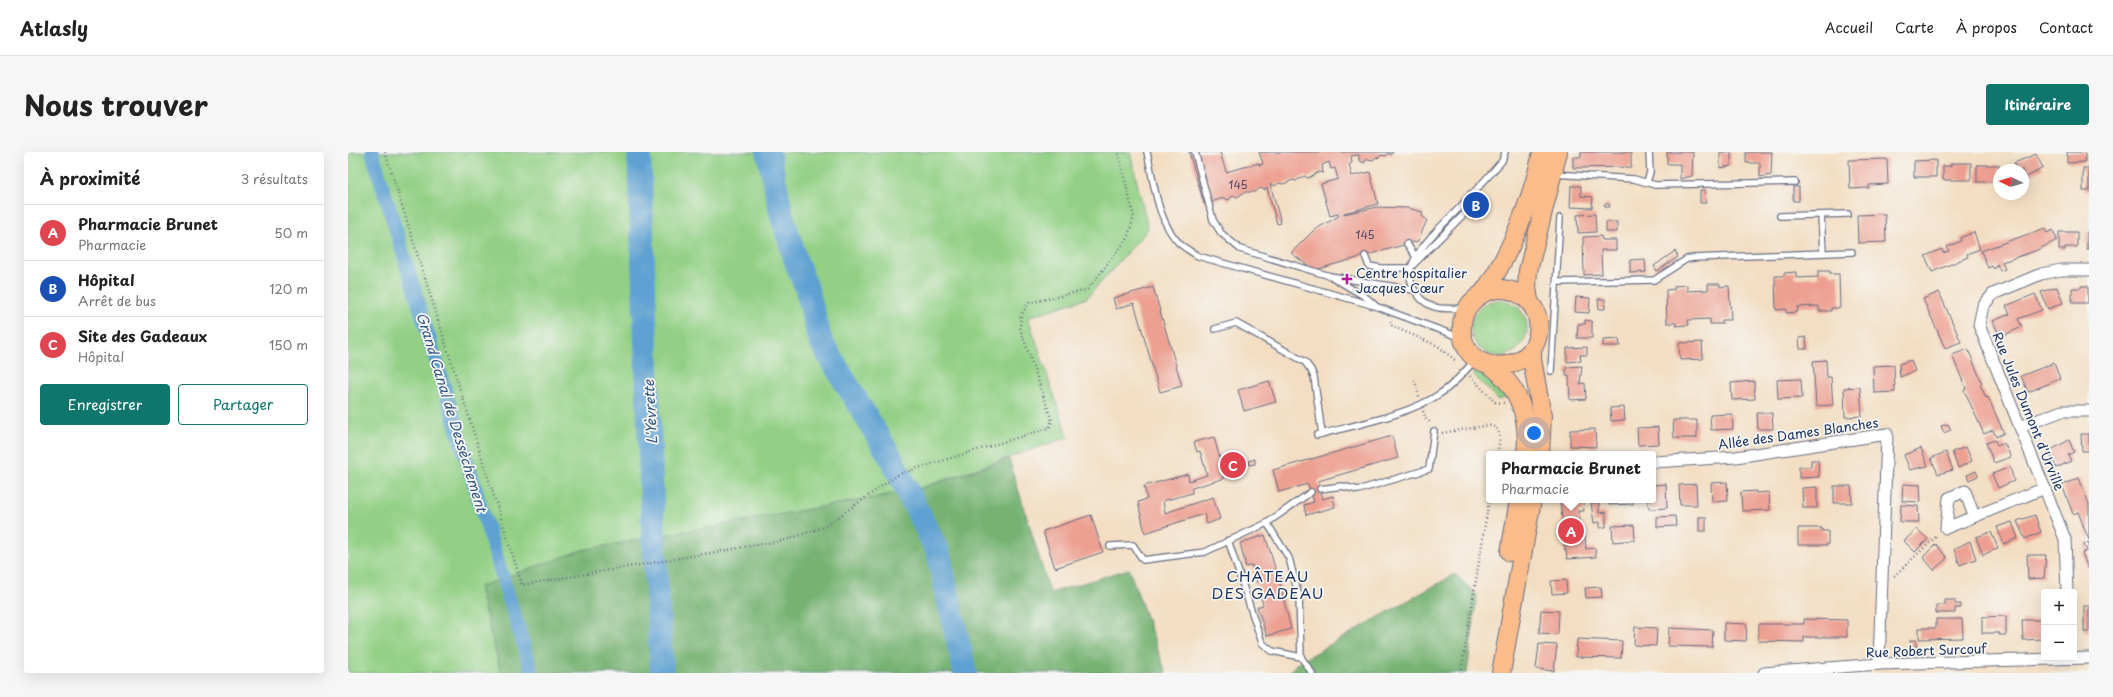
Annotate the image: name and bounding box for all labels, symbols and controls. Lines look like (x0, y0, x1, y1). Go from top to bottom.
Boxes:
text: Atlasly (20, 14, 88, 42)
text: Accueil (1825, 17, 1873, 38)
text: Carte (1895, 17, 1934, 38)
text: À propos (1956, 17, 2017, 38)
text: Contact (2039, 17, 2093, 38)
text: Nous trouver (24, 83, 208, 126)
button: Itinéraire (1986, 84, 2089, 125)
north arrow (1993, 164, 2029, 200)
text: À proximité (40, 165, 140, 191)
text: 3 résultats (241, 169, 308, 188)
house number: 145 (1228, 176, 1248, 193)
pin: B (1463, 190, 1489, 220)
text: Pharmacie Brunet (78, 212, 218, 235)
text: A (48, 223, 58, 242)
text: 50 m (274, 223, 308, 242)
house number: 145 (1355, 226, 1375, 243)
text: Pharmacie (78, 235, 146, 254)
place label: Centre hospitalier Jacques Cœur (1356, 263, 1467, 297)
text: Hôpital (78, 268, 135, 291)
marker: Centre hospitalier Jacques Cœur (1341, 273, 1353, 285)
text: B (49, 279, 57, 298)
text: 120 m (269, 279, 308, 298)
text: Arrêt de bus (78, 291, 156, 310)
water label: Grand Canal de Dessèchement (412, 310, 493, 517)
text: Site des Gadeaux (78, 324, 207, 347)
street label: Rue Jules Dumont d'Urville (1988, 329, 2070, 493)
text: C (48, 335, 58, 354)
text: 150 m (269, 335, 308, 354)
text: Hôpital (78, 347, 124, 366)
water label: L'Yèvrette (638, 378, 662, 445)
button: Enregistrer (40, 384, 170, 425)
button: Partager (178, 384, 308, 425)
street label: Allée des Dames Blanches (1717, 412, 1879, 454)
your location (1524, 423, 1544, 443)
pin: C (1220, 450, 1246, 480)
popup (1486, 451, 1656, 503)
text: Pharmacie Brunet (1501, 456, 1641, 479)
text: Pharmacie (1501, 479, 1569, 498)
pin: A (1558, 516, 1584, 546)
district label: CHÂTEAU DES GADEAU (1212, 564, 1324, 604)
map controls (2041, 589, 2077, 661)
button: + (2041, 589, 2077, 625)
button: − (2041, 625, 2077, 661)
street label: Rue Robert Surcouf (1865, 638, 1988, 662)

